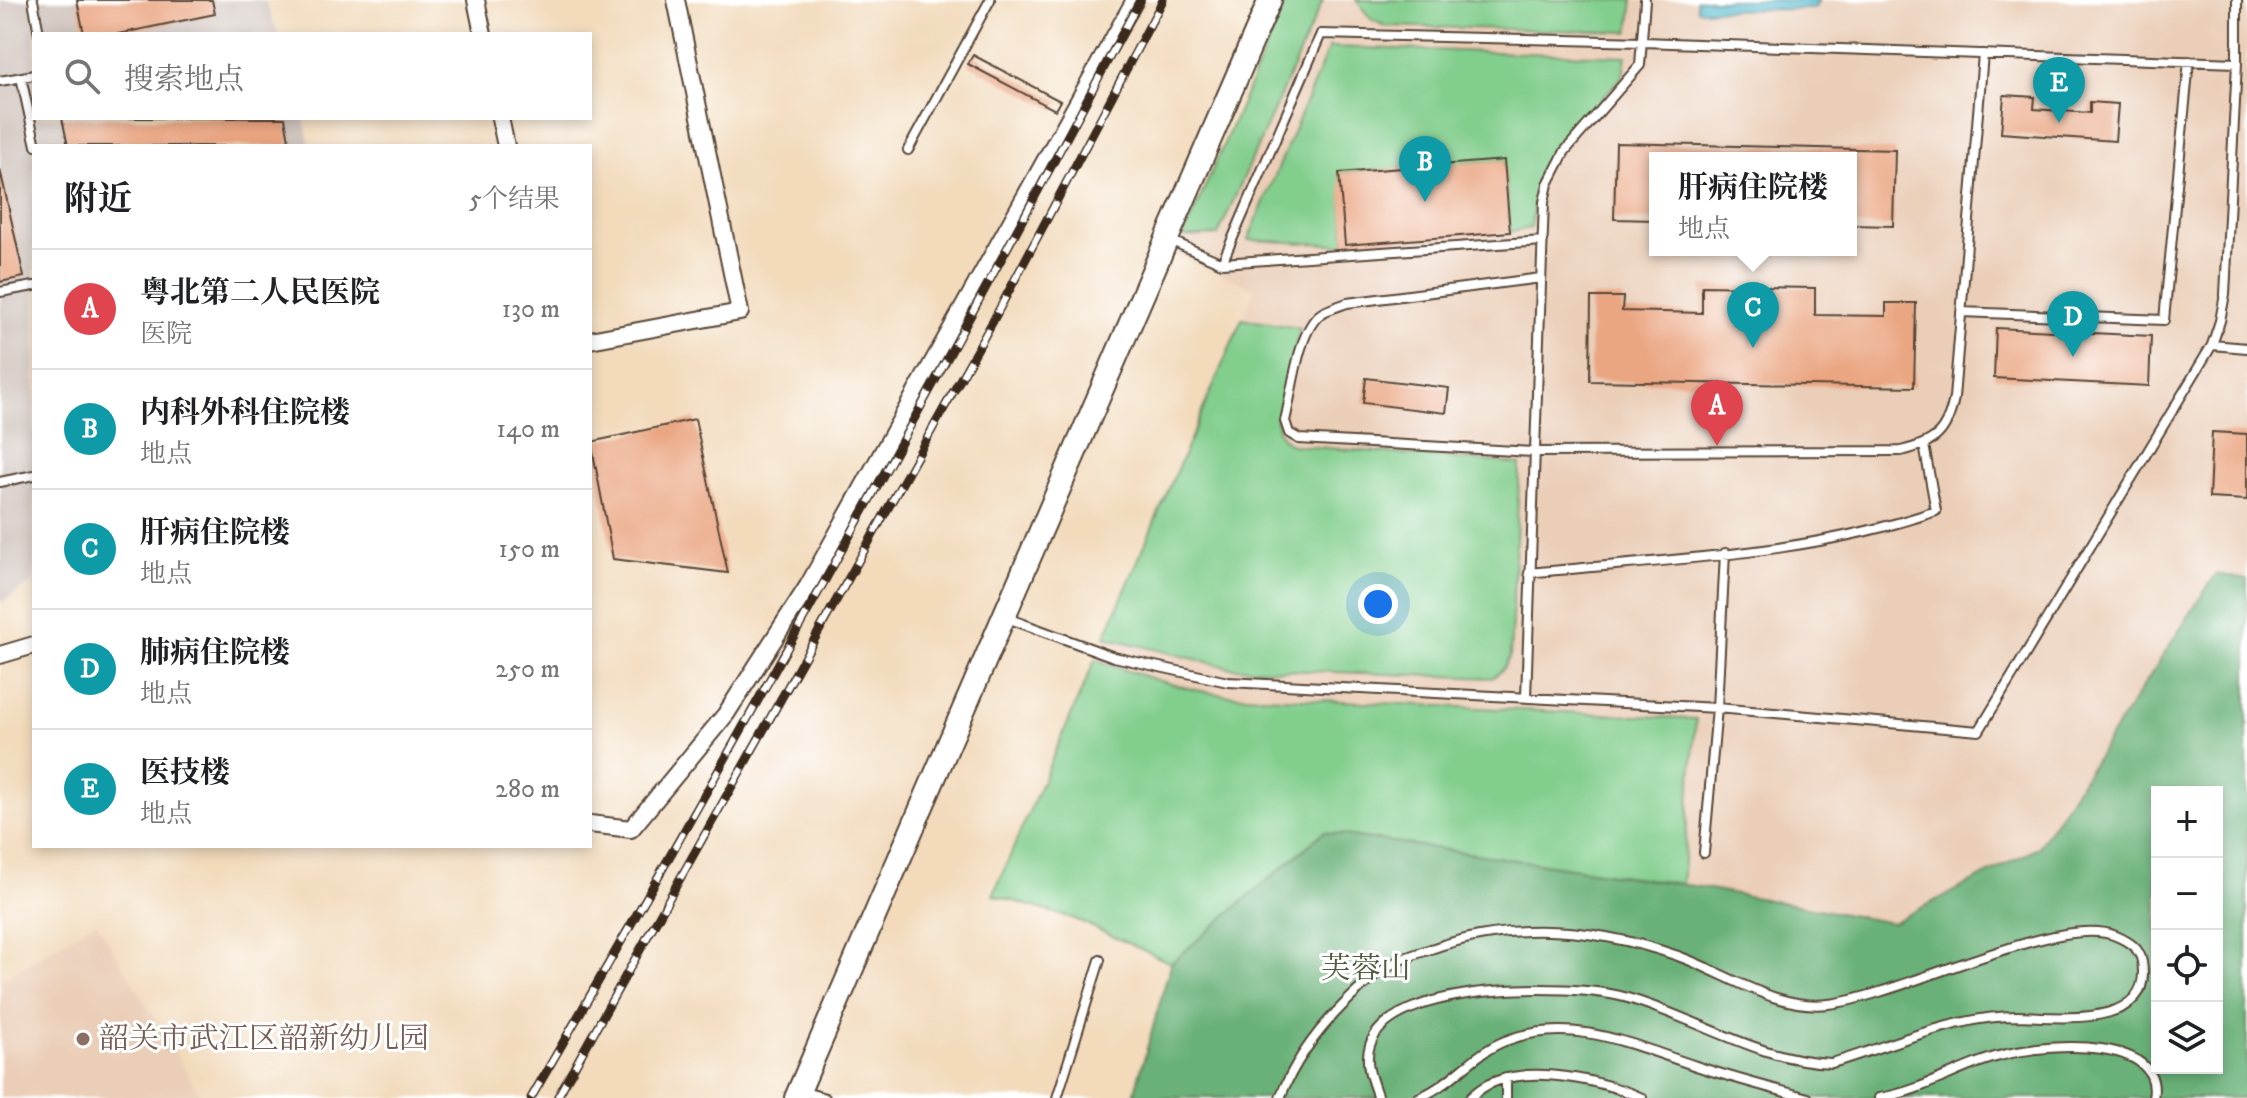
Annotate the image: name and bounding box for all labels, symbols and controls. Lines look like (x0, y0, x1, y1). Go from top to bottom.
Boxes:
search box (32, 32, 592, 120)
icon: search (60, 54, 104, 98)
pin: E (2033, 57, 2085, 123)
text: 搜索地点 (124, 62, 244, 99)
pin: B (1399, 136, 1451, 202)
popup (1649, 152, 1857, 256)
text: 肝病住院楼 (1678, 170, 1828, 207)
text: 附近 (64, 179, 132, 221)
text: 5个结果 (469, 183, 560, 216)
text: 地点 (1678, 213, 1730, 246)
text: 粤北第二人民医院 (140, 275, 380, 312)
pin: C (1727, 282, 1779, 348)
pin: D (2047, 291, 2099, 357)
text: A (82, 293, 98, 326)
text: 130 m (502, 293, 560, 326)
text: 医院 (140, 318, 192, 351)
pin: A (1691, 380, 1743, 446)
text: 内科外科住院楼 (140, 395, 350, 432)
text: B (82, 413, 98, 446)
text: 140 m (496, 413, 560, 446)
text: 地点 (140, 438, 192, 471)
text: 肝病住院楼 (140, 515, 290, 552)
text: C (81, 533, 99, 566)
text: 150 m (499, 533, 560, 566)
text: 地点 (140, 558, 192, 591)
your location (1358, 584, 1398, 624)
text: 肺病住院楼 (140, 635, 290, 672)
text: D (80, 653, 100, 686)
text: 250 m (495, 653, 560, 686)
text: 地点 (140, 678, 192, 711)
text: 医技楼 (140, 755, 230, 792)
text: E (81, 773, 99, 806)
text: 280 m (495, 773, 560, 806)
map controls (2151, 786, 2223, 1074)
button: + (2151, 786, 2223, 858)
text: 地点 (140, 798, 192, 831)
button: − (2151, 858, 2223, 930)
button: locate (2151, 930, 2223, 1002)
park label: 芙蓉山 (1321, 951, 1411, 988)
button: layers (2151, 1002, 2223, 1074)
place label: 韶关市武江区韶新幼儿园 (99, 1021, 429, 1058)
marker: 韶关市武江区韶新幼儿园 (74, 1030, 92, 1048)

